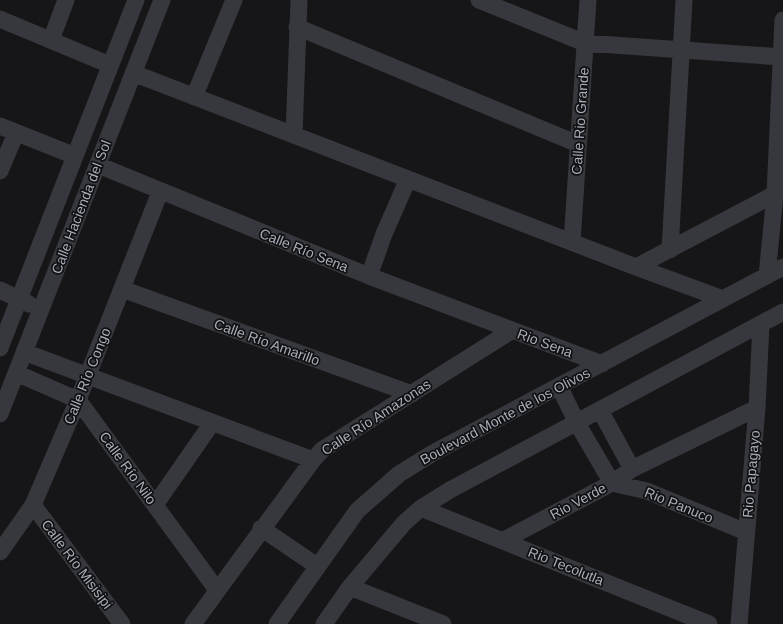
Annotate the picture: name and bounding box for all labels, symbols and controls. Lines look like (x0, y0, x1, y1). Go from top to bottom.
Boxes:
street label: Calle Rio Grande (568, 67, 592, 175)
street label: Calle Hacienda del Sol (48, 138, 114, 276)
street label: Calle Río Sena (257, 225, 351, 275)
street label: Calle Río Amarillo (212, 315, 322, 369)
street label: Calle Río Congo (60, 325, 114, 427)
street label: Rio Sena (515, 326, 575, 360)
street label: Boulevard Monte de los Olivos (417, 364, 593, 468)
street label: Calle Río Amazonas (318, 376, 434, 458)
street label: Calle Río Nilo (96, 429, 160, 507)
street label: Rio Papagayo (739, 429, 763, 519)
street label: Rio Verde (547, 479, 609, 522)
street label: Rio Panuco (642, 484, 716, 526)
street label: Calle Río Misisipi (38, 516, 116, 612)
street label: Rio Tecolutla (526, 544, 606, 588)

